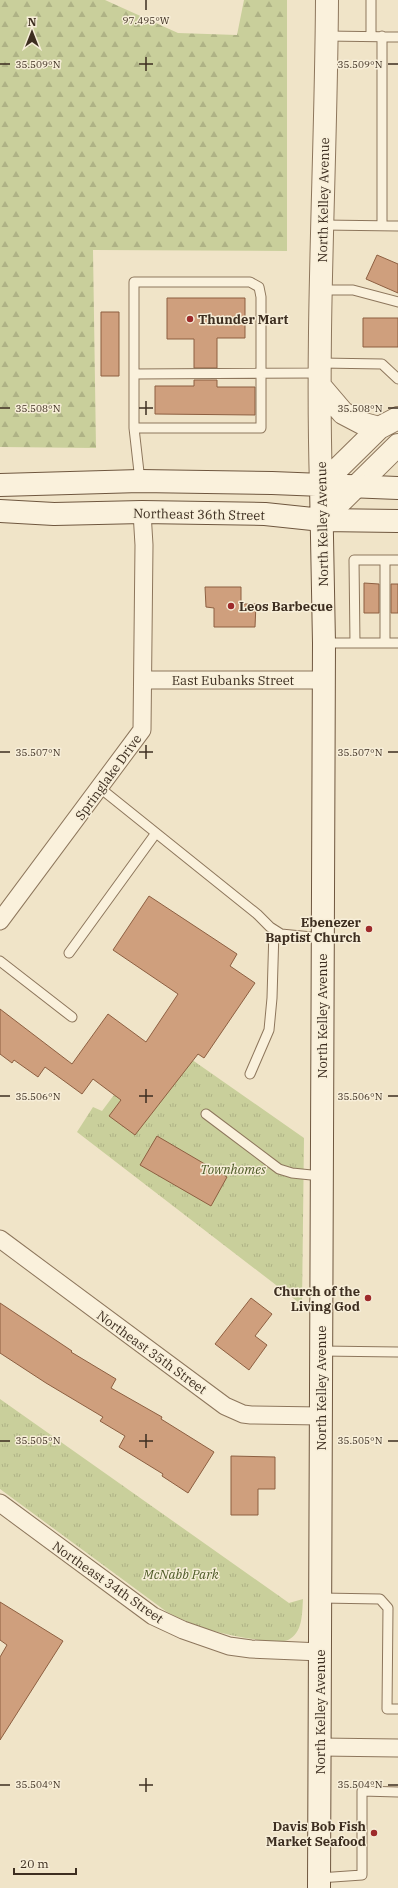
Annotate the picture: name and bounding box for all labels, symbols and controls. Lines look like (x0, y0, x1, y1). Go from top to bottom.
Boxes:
north arrow (12, 12, 52, 52)
text: 97.495°W (122, 14, 170, 27)
text: N (28, 15, 37, 29)
text: 35.509°N (15, 58, 61, 71)
text: 35.509°N (337, 58, 383, 71)
street label: North Kelley Avenue (314, 137, 333, 263)
place label: Thunder Mart (198, 311, 289, 328)
marker: Thunder Mart (185, 314, 195, 324)
text: 35.508°N (15, 402, 61, 415)
text: 35.508°N (337, 402, 383, 415)
street label: North Kelley Avenue (313, 461, 332, 587)
street label: Northeast 36th Street (133, 505, 265, 524)
place label: Leos Barbecue (239, 598, 333, 615)
marker: Leos Barbecue (226, 601, 236, 611)
street label: East Eubanks Street (172, 672, 295, 689)
street label: Springlake Drive (72, 731, 145, 824)
text: 35.507°N (15, 746, 61, 759)
text: 35.507°N (337, 746, 383, 759)
place label: Ebenezer Baptist Church (265, 914, 362, 946)
marker: Ebenezer Baptist Church (364, 924, 374, 934)
street label: North Kelley Avenue (314, 953, 331, 1079)
text: 35.506°N (15, 1090, 61, 1103)
text: 35.506°N (337, 1090, 383, 1103)
park label: Townhomes (200, 1161, 266, 1178)
place label: Church of the Living God (273, 1283, 360, 1315)
marker: Church of the Living God (363, 1293, 373, 1303)
street label: Northeast 35th Street (93, 1307, 210, 1398)
street label: North Kelley Avenue (313, 1325, 330, 1451)
text: 35.505°N (15, 1434, 61, 1447)
text: 35.505°N (337, 1434, 383, 1447)
street label: Northeast 34th Street (49, 1538, 167, 1627)
park label: McNabb Park (142, 1566, 219, 1583)
street label: North Kelley Avenue (312, 1649, 329, 1775)
text: 35.504°N (15, 1778, 61, 1791)
text: 35.504°N (337, 1778, 383, 1791)
place label: Davis Bob Fish Market Seafood (266, 1818, 367, 1850)
marker: Davis Bob Fish Market Seafood (369, 1828, 379, 1838)
scale bar (14, 1850, 76, 1876)
text: 20 m (20, 1856, 49, 1871)

